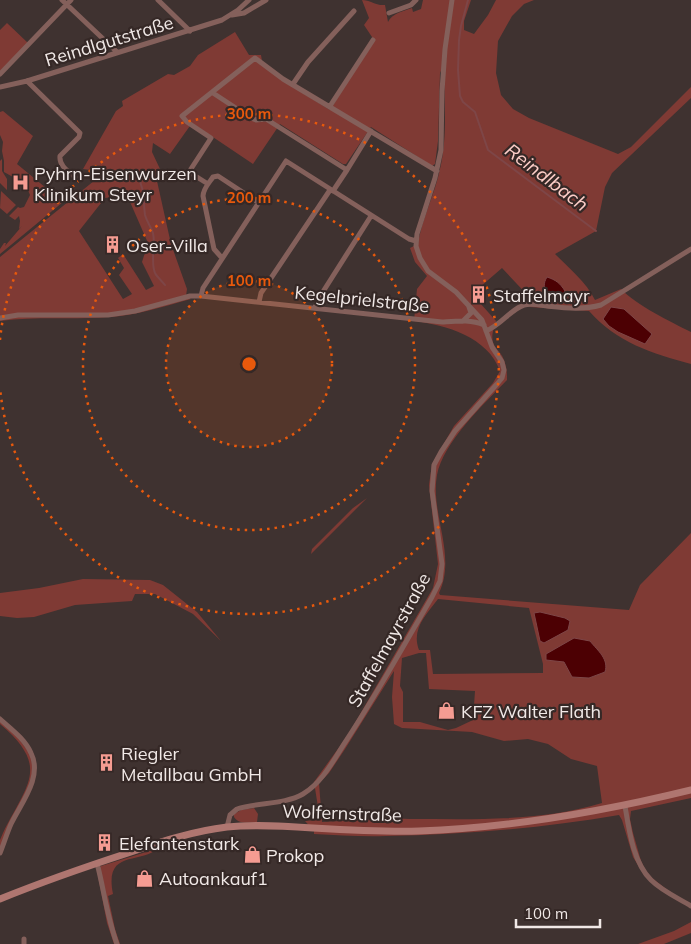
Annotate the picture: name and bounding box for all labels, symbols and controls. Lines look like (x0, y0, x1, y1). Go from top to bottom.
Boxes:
street label: Reindlgutstraße (42, 11, 176, 71)
text: 300 m (227, 104, 271, 123)
water label: Reindlbach (501, 138, 593, 216)
place label: Pyhrn-Eisenwurzen Klinikum Steyr (34, 162, 197, 206)
hospital icon: Pyhrn-Eisenwurzen Klinikum Steyr (10, 173, 30, 193)
text: 200 m (227, 188, 271, 207)
place label: Oser-Villa (126, 234, 208, 257)
building icon: Oser-Villa (102, 235, 122, 255)
text: 100 m (227, 271, 271, 290)
street label: Kegelprielstraße (294, 280, 430, 318)
place label: Staffelmayr (493, 284, 590, 307)
building icon: Staffelmayr (469, 285, 489, 305)
centre of rings (240, 355, 258, 373)
street label: Staffelmayrstraße (343, 569, 435, 711)
place label: KFZ Walter Flath (461, 700, 601, 723)
shop icon: KFZ Walter Flath (437, 701, 457, 721)
place label: Riegler Metallbau GmbH (121, 742, 262, 786)
building icon: Riegler Metallbau GmbH (97, 753, 117, 773)
street label: Wolfernstraße (282, 799, 402, 827)
place label: Elefantenstark (119, 832, 240, 855)
building icon: Elefantenstark (95, 833, 115, 853)
place label: Prokop (266, 844, 324, 867)
shop icon: Prokop (242, 845, 262, 865)
place label: Autoankauf1 (159, 867, 268, 890)
shop icon: Autoankauf1 (135, 868, 155, 888)
scale bar (516, 896, 600, 928)
text: 100 m (524, 904, 568, 923)

